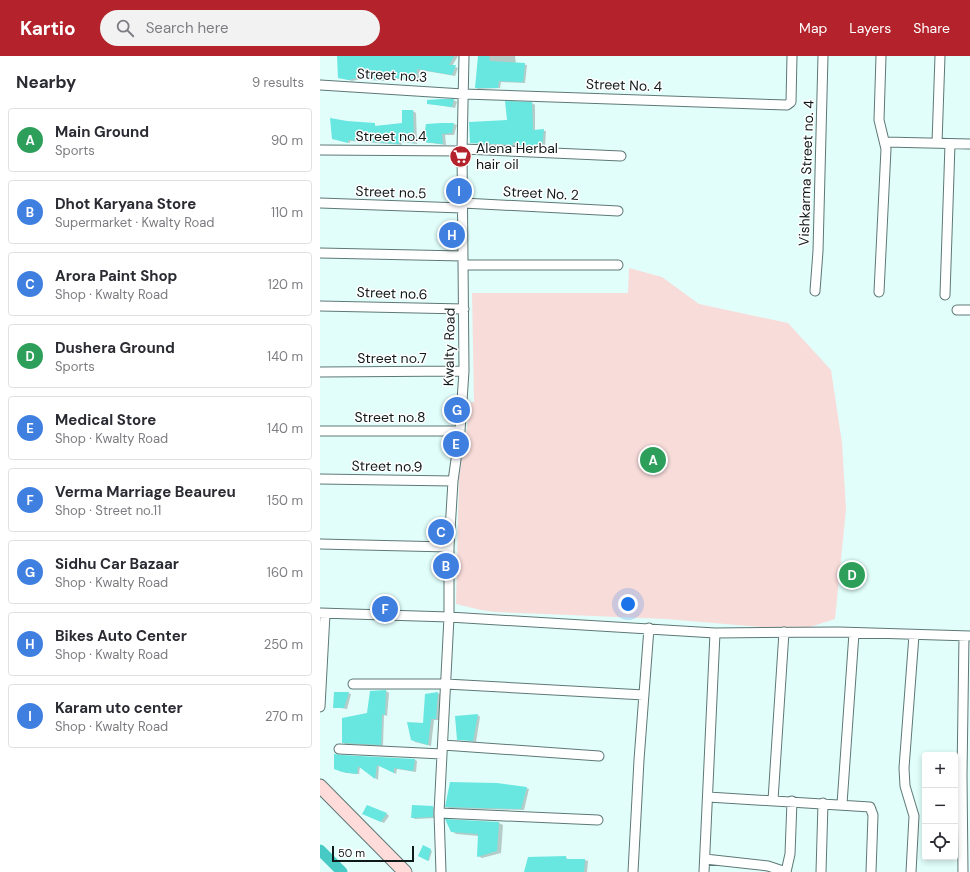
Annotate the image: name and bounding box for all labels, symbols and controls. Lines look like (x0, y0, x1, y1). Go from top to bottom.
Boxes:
search box (100, 10, 380, 46)
text: Kartio (20, 16, 76, 41)
icon: search (114, 17, 136, 39)
text: Search here (146, 18, 228, 38)
text: Map (799, 19, 827, 37)
text: Layers (849, 19, 891, 37)
text: Share (913, 19, 950, 37)
street label: Street no.3 (356, 64, 428, 86)
text: Nearby (16, 71, 76, 93)
text: 9 results (252, 74, 304, 91)
street label: Street No. 4 (586, 75, 663, 95)
street label: Vishkarma Street no. 4 (794, 99, 818, 246)
text: Main Ground (55, 122, 149, 142)
street label: Street no.4 (355, 127, 427, 145)
text: A (25, 132, 35, 149)
text: 90 m (271, 132, 303, 149)
place label: Alena Herbal hair oil (476, 139, 558, 173)
text: Sports (55, 142, 95, 159)
supermarket icon: Alena Herbal hair oil (447, 143, 473, 169)
pin: I (446, 176, 472, 206)
street label: Street no.5 (355, 182, 427, 202)
street label: Street No. 2 (503, 182, 579, 204)
text: Dhot Karyana Store (55, 194, 196, 214)
text: B (26, 204, 34, 221)
text: 110 m (271, 204, 303, 221)
text: Supermarket · Kwalty Road (55, 214, 215, 231)
pin: H (439, 220, 465, 250)
text: Arora Paint Shop (55, 266, 177, 286)
text: C (25, 276, 35, 293)
text: 120 m (268, 276, 303, 293)
street label: Street no.6 (356, 283, 428, 303)
text: Shop · Kwalty Road (55, 286, 168, 303)
street label: Kwalty Road (439, 308, 459, 386)
text: Dushera Ground (55, 338, 175, 358)
text: D (25, 348, 35, 365)
text: 140 m (267, 348, 303, 365)
street label: Street no.7 (357, 349, 427, 367)
text: Sports (55, 358, 95, 375)
pin: G (444, 395, 470, 425)
street label: Street no.8 (354, 408, 426, 426)
text: Medical Store (55, 410, 156, 430)
text: E (26, 420, 34, 437)
text: 140 m (267, 420, 303, 437)
pin: E (443, 429, 469, 459)
text: Shop · Kwalty Road (55, 430, 168, 447)
pin: A (640, 445, 666, 475)
street label: Street no.9 (351, 456, 423, 476)
text: Verma Marriage Beaureu (55, 482, 236, 502)
text: F (26, 492, 34, 509)
text: 150 m (267, 492, 303, 509)
text: Shop · Street no.11 (55, 502, 161, 519)
pin: C (428, 517, 454, 547)
pin: B (433, 551, 459, 581)
text: Sidhu Car Bazaar (55, 554, 179, 574)
pin: D (839, 560, 865, 590)
text: G (25, 564, 35, 581)
text: 160 m (267, 564, 303, 581)
text: Shop · Kwalty Road (55, 574, 168, 591)
pin: F (372, 594, 398, 624)
your location (618, 594, 638, 614)
text: Bikes Auto Center (55, 626, 187, 646)
text: H (25, 636, 35, 653)
text: 250 m (264, 636, 303, 653)
text: Shop · Kwalty Road (55, 646, 168, 663)
text: Karam uto center (55, 698, 183, 718)
text: I (28, 708, 32, 725)
text: 270 m (265, 708, 303, 725)
text: Shop · Kwalty Road (55, 718, 168, 735)
map controls (922, 752, 958, 860)
button: + (922, 752, 958, 788)
button: − (922, 788, 958, 824)
button: locate (922, 824, 958, 860)
scale bar (332, 844, 414, 863)
text: 50 m (338, 846, 365, 860)

